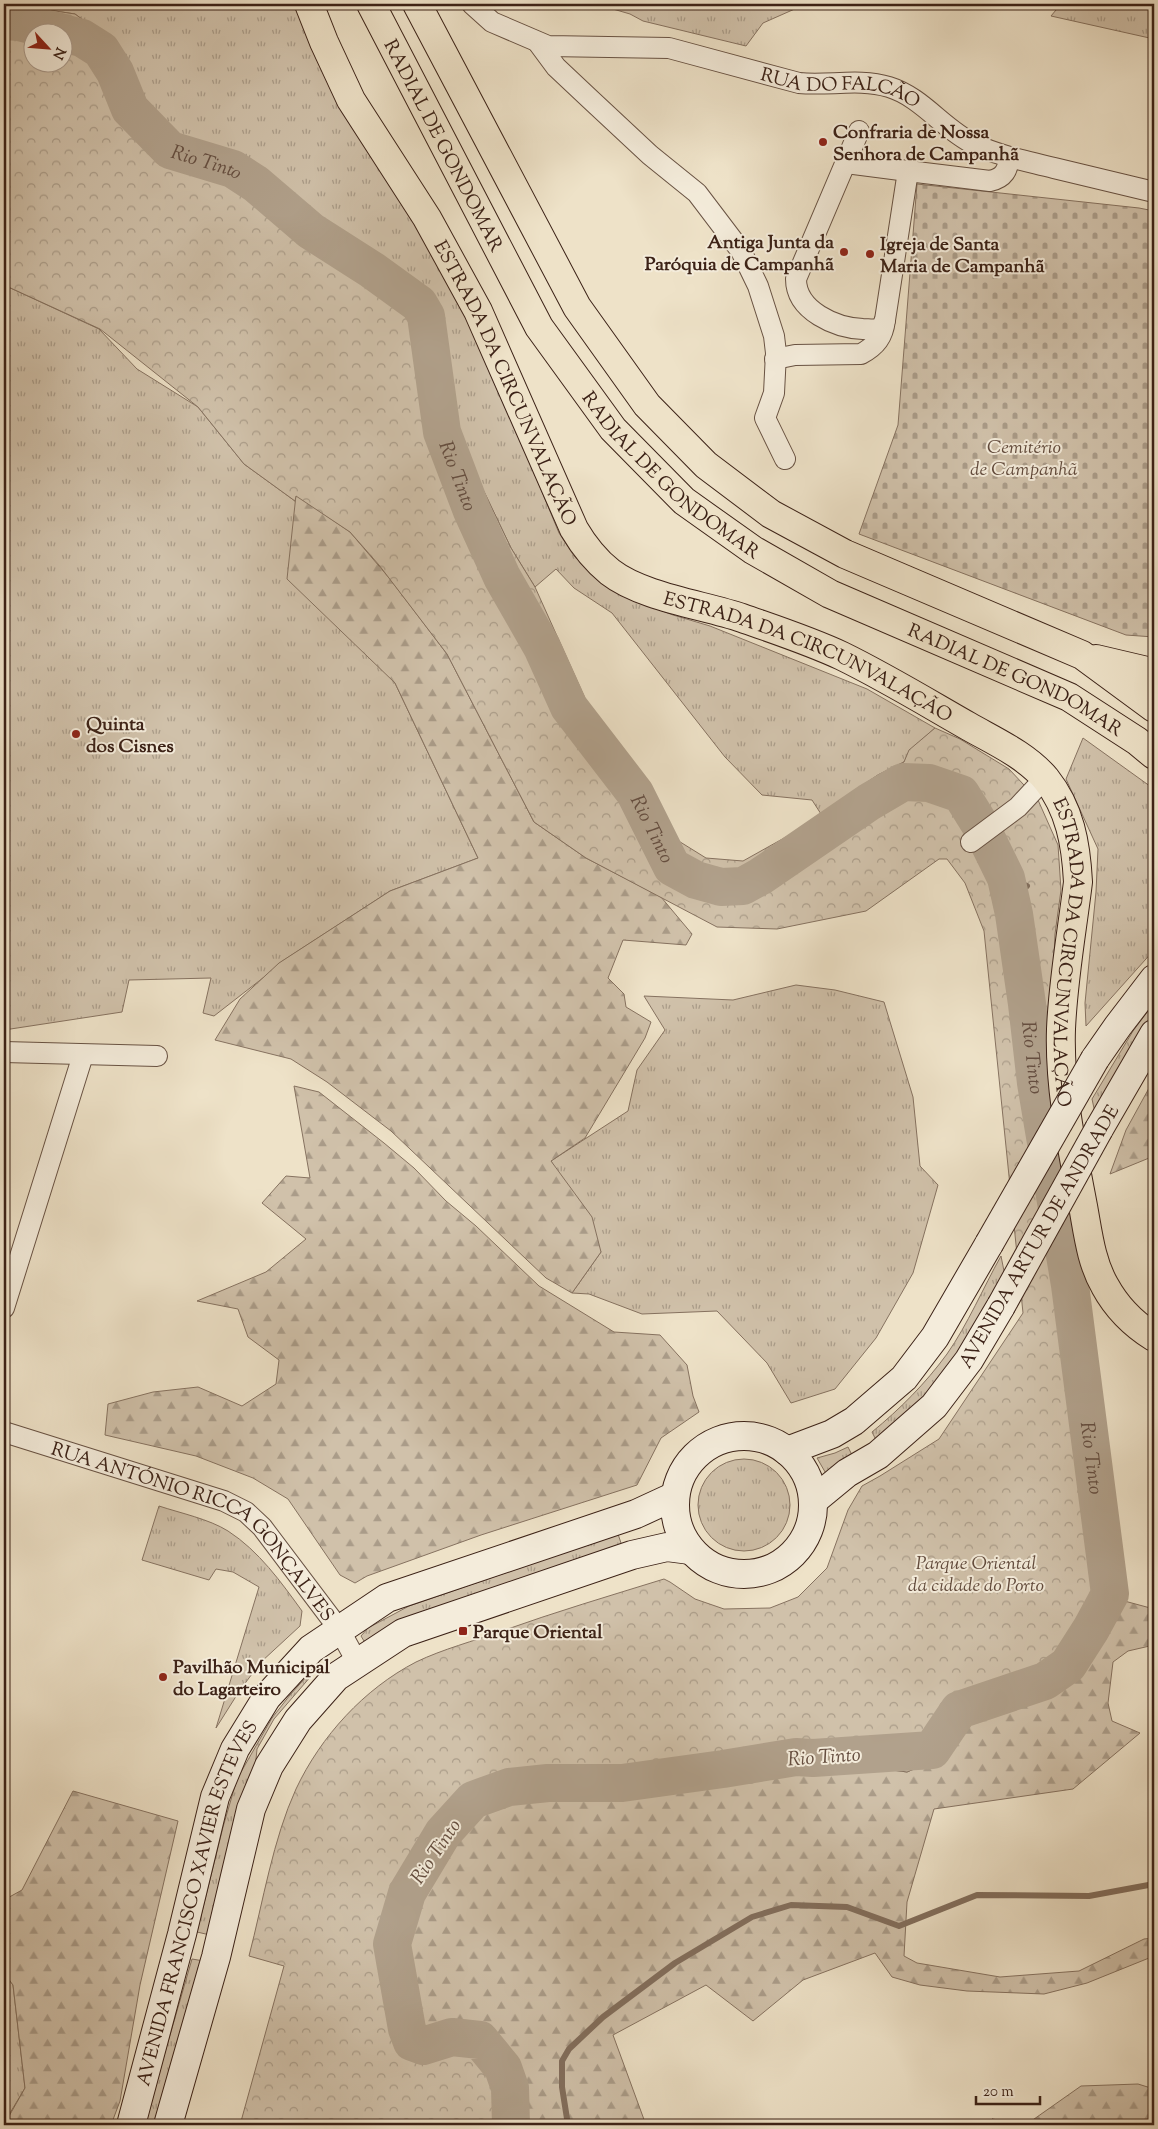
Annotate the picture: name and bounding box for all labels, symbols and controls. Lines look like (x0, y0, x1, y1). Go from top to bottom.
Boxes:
north arrow (22, 22, 72, 72)
street label: RADIAL DE GONDOMAR (376, 35, 509, 258)
text: N (46, 43, 69, 62)
street label: RUA DO FALCÃO (757, 62, 925, 116)
place label: Confraria de Nossa Senhora de Campanhã (833, 120, 1019, 169)
marker: Confraria de Nossa Senhora de Campanhã (817, 136, 829, 148)
water label: Rio Tinto (167, 139, 247, 188)
place label: Antiga Junta da Paróquia de Campanhã (645, 230, 834, 279)
place label: Igreja de Santa Maria de Campanhã (880, 232, 1045, 281)
street label: ESTRADA DA CIRCUNVALAÇÃO (426, 236, 582, 531)
marker: Antiga Junta da Paróquia de Campanhã (838, 246, 850, 258)
marker: Igreja de Santa Maria de Campanhã (864, 248, 876, 260)
street label: RADIAL DE GONDOMAR (574, 387, 765, 567)
park label: Cemitério de Campanhã (970, 435, 1078, 484)
water label: Rio Tinto (430, 437, 483, 516)
street label: ESTRADA DA CIRCUNVALAÇÃO (660, 586, 957, 730)
street label: RADIAL DE GONDOMAR (903, 618, 1128, 744)
place label: Quinta dos Cisnes (86, 712, 174, 761)
marker: Quinta dos Cisnes (70, 728, 82, 740)
water label: Rio Tinto (621, 791, 680, 869)
street label: ESTRADA DA CIRCUNVALAÇÃO (1045, 794, 1090, 1109)
water label: Rio Tinto (1012, 1020, 1050, 1097)
street label: AVENIDA ARTUR DE ANDRADE (953, 1100, 1127, 1374)
water label: Rio Tinto (1071, 1420, 1109, 1496)
street label: RUA ANTÓNIO RICCA GONÇALVES (47, 1437, 340, 1628)
park label: Parque Oriental da cidade do Porto (908, 1551, 1044, 1600)
place label: Parque Oriental (473, 1620, 603, 1647)
marker: Parque Oriental (457, 1625, 469, 1637)
place label: Pavilhão Municipal do Lagarteiro (173, 1655, 331, 1704)
marker: Pavilhão Municipal do Lagarteiro (157, 1671, 169, 1683)
street label: AVENIDA FRANCISCO XAVIER ESTEVES (131, 1716, 265, 2089)
water label: Rio Tinto (787, 1741, 862, 1776)
water label: Rio Tinto (405, 1814, 470, 1891)
scale bar (976, 2074, 1039, 2106)
text: 20 m (983, 2082, 1014, 2103)

